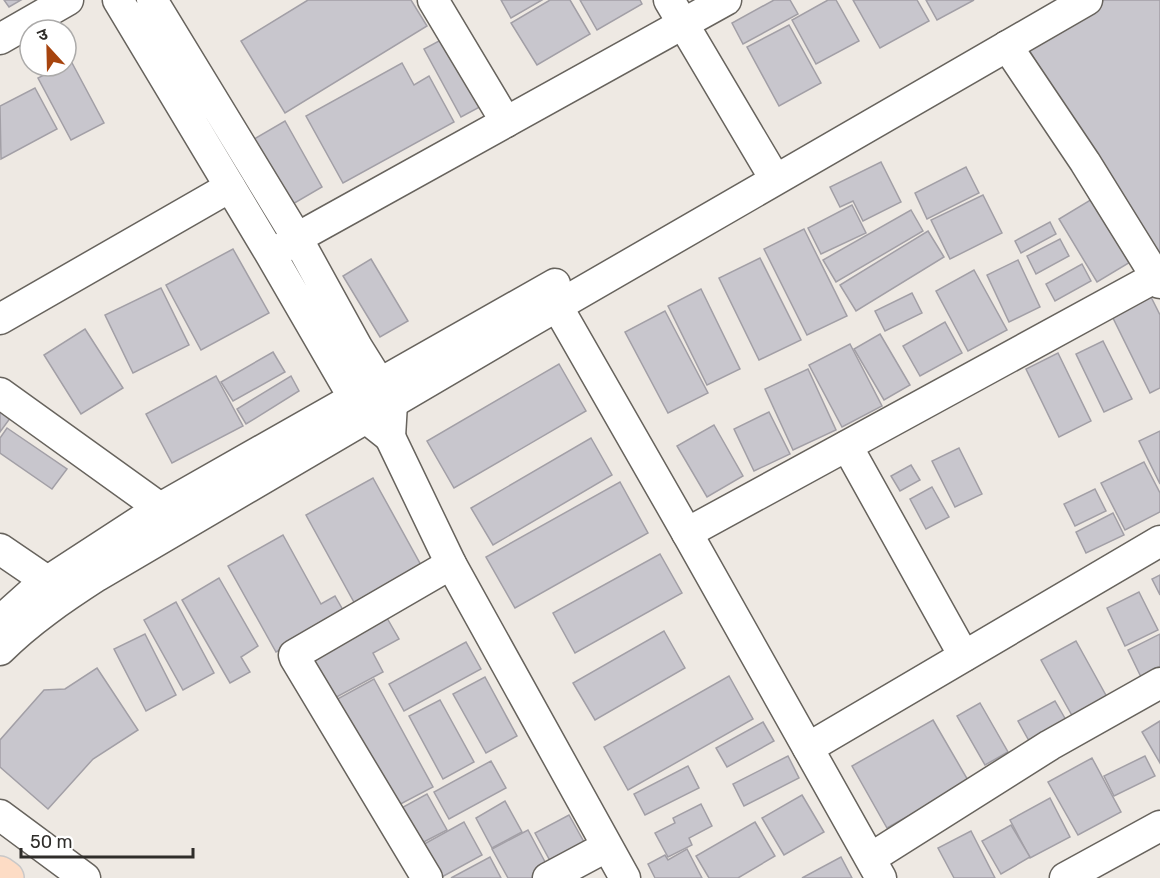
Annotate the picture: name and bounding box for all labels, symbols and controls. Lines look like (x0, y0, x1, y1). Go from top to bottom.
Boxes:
north arrow (18, 18, 78, 78)
text: उ (35, 24, 51, 45)
scale bar (21, 821, 194, 859)
text: 50 m (30, 831, 73, 853)

